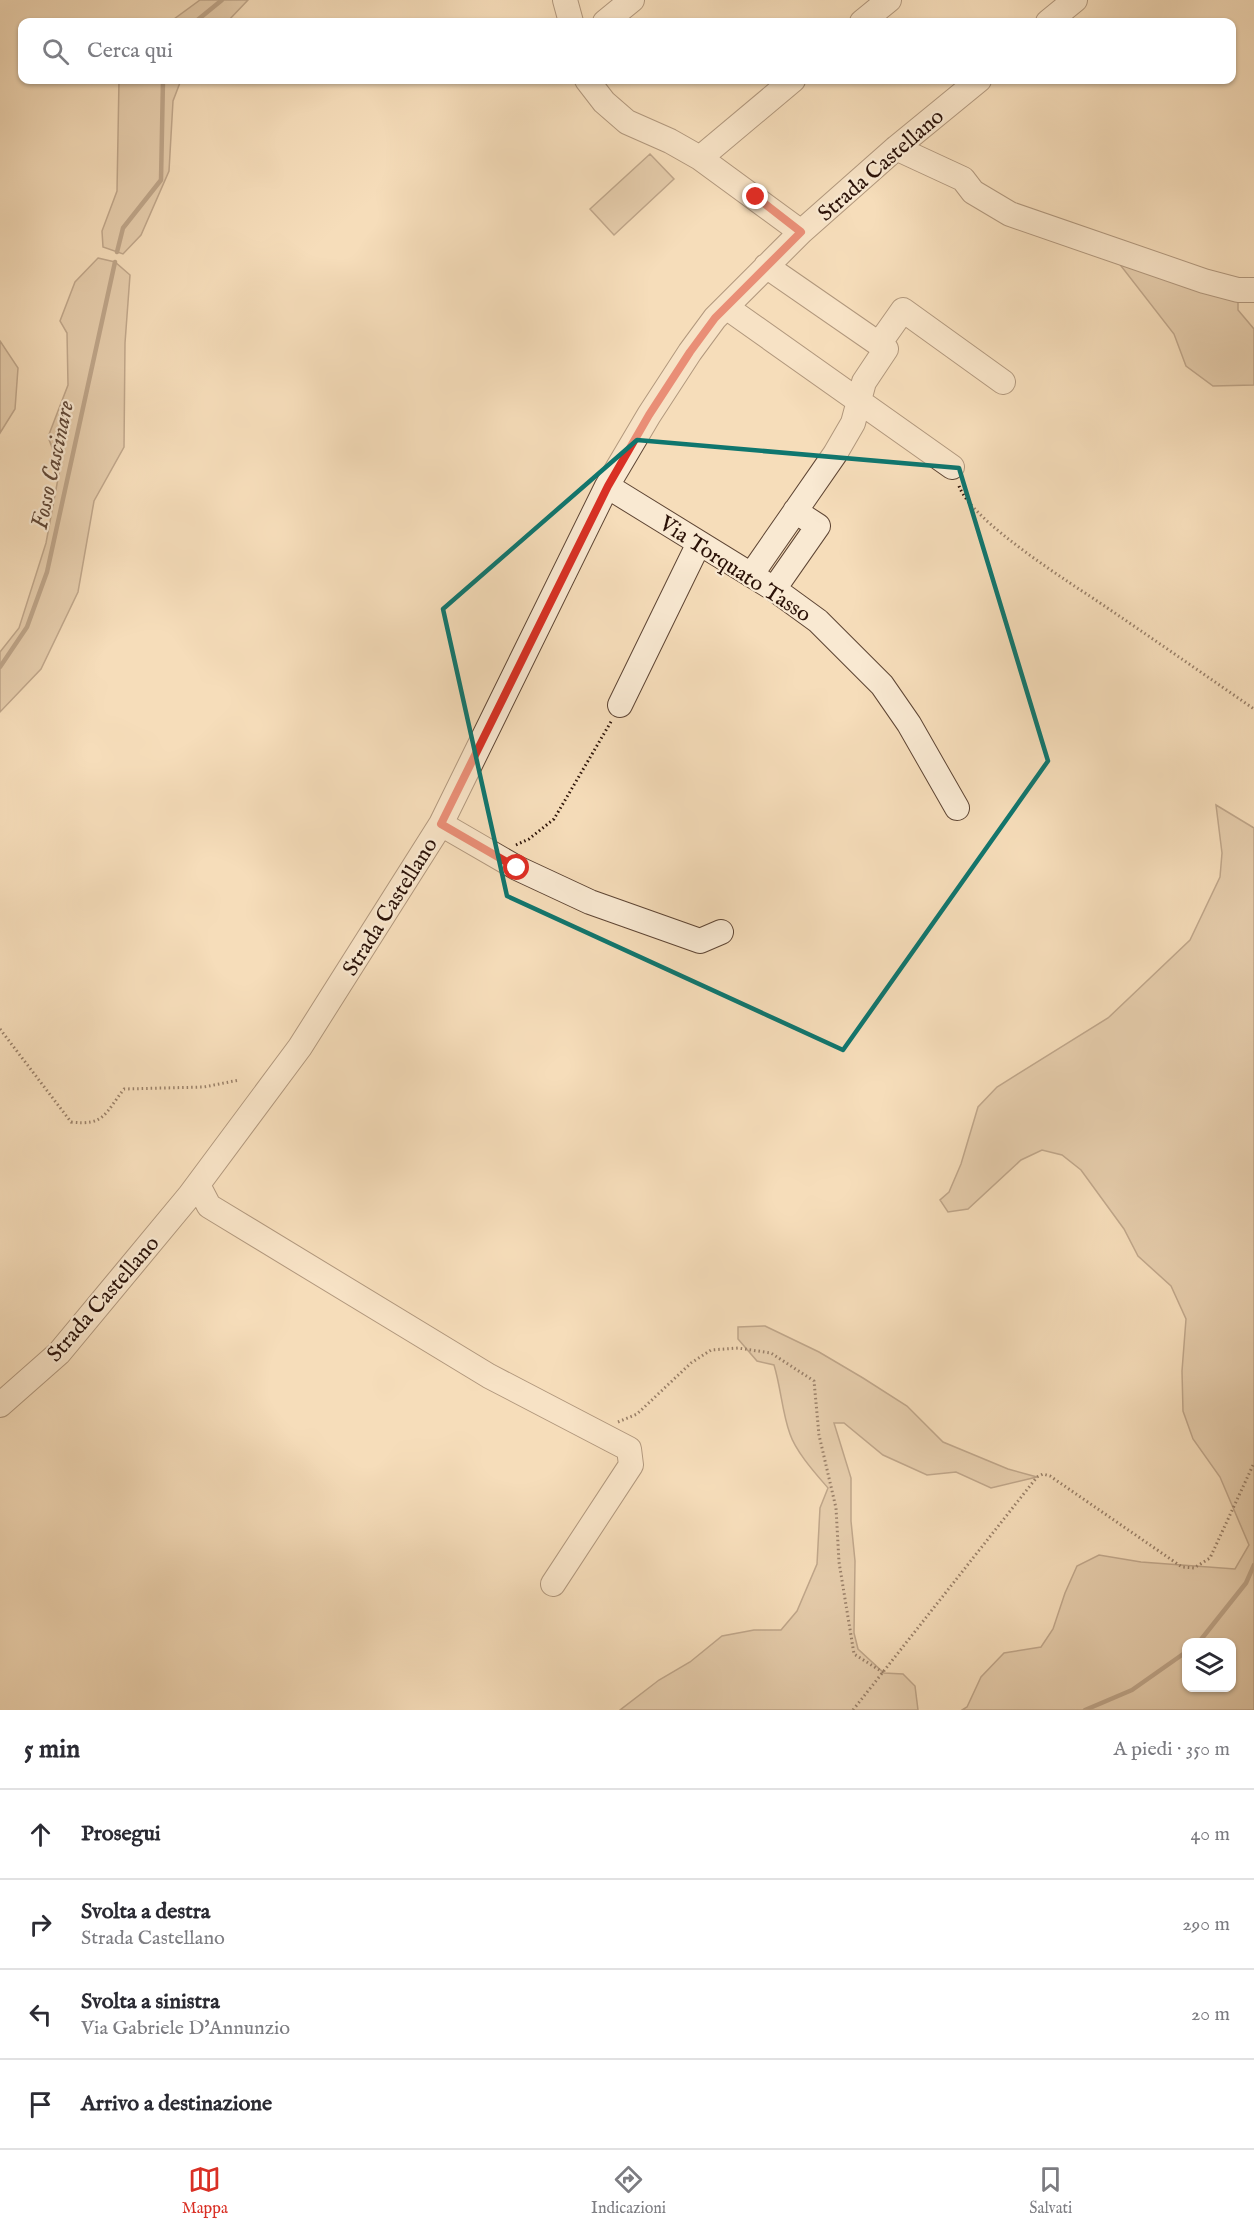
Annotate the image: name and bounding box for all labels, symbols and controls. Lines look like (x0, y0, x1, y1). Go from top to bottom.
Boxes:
search box (18, 18, 1236, 84)
icon: search (39, 35, 72, 68)
text: Cerca qui (87, 37, 173, 65)
street label: Strada Castellano (812, 103, 950, 228)
route end (742, 183, 768, 209)
water label: Fosso Cascinare (25, 398, 82, 532)
street label: Via Torquato Tasso (653, 510, 816, 629)
street label: Strada Castellano (337, 832, 445, 982)
route start (503, 854, 529, 880)
street label: Strada Castellano (41, 1230, 166, 1368)
map controls (1182, 1638, 1236, 1692)
button: layers (1182, 1638, 1236, 1692)
text: 5 min (24, 1733, 80, 1766)
text: A piedi · 350 m (1113, 1737, 1230, 1762)
icon: ahead (24, 1818, 57, 1851)
text: Prosegui (81, 1820, 161, 1848)
text: 40 m (1191, 1822, 1230, 1847)
text: Svolta a destra (81, 1898, 210, 1926)
icon: right (24, 1908, 57, 1941)
text: 290 m (1182, 1912, 1230, 1937)
text: Strada Castellano (81, 1926, 225, 1951)
text: Svolta a sinistra (81, 1988, 220, 2016)
icon: left (24, 1998, 57, 2031)
text: 20 m (1191, 2002, 1230, 2027)
text: Via Gabriele D'Annunzio (81, 2016, 290, 2041)
icon: arrive (24, 2088, 57, 2121)
text: Arrivo a destinazione (81, 2090, 272, 2118)
tab: Mappa (182, 2163, 228, 2219)
tab: Indicazioni (591, 2163, 666, 2219)
tab: Salvati (1029, 2163, 1072, 2219)

